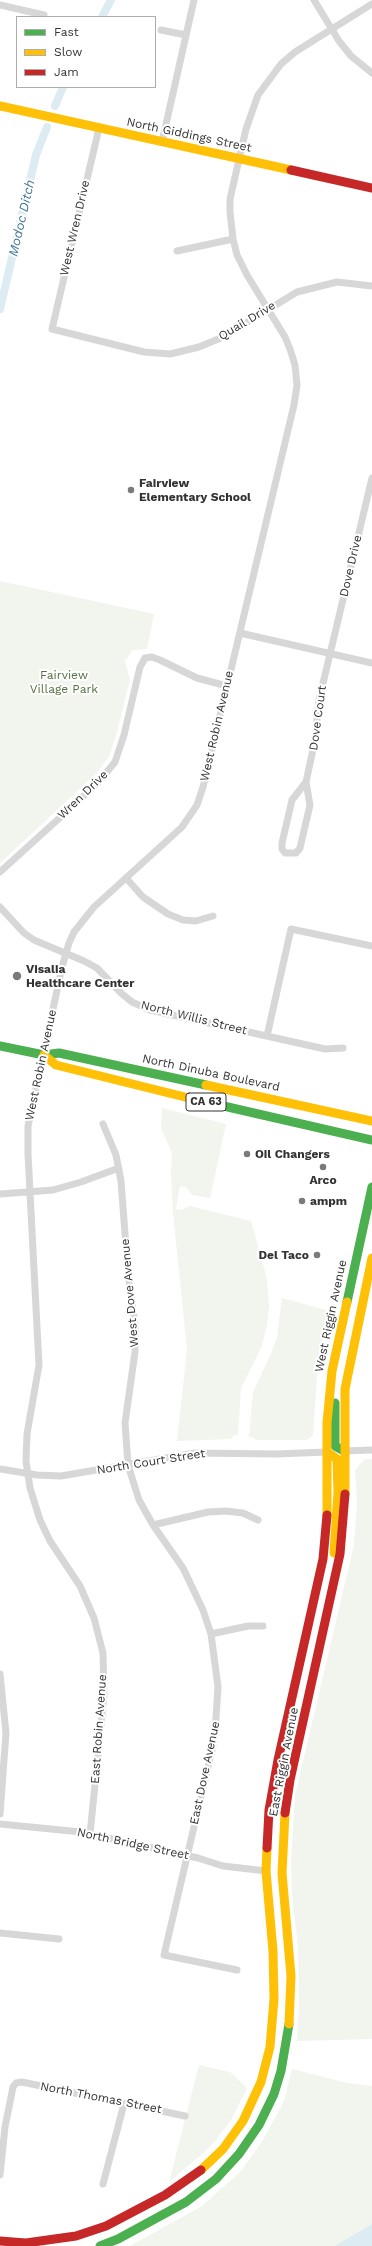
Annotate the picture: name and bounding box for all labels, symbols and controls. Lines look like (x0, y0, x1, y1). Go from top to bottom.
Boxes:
legend (16, 16, 156, 88)
text: Fast (54, 25, 79, 39)
text: Slow (54, 45, 82, 59)
text: Jam (54, 65, 79, 79)
street label: North Giddings Street (125, 115, 253, 155)
water label: Modoc Ditch (6, 178, 38, 258)
street label: West Wren Drive (57, 179, 93, 277)
street label: Quail Drive (216, 298, 278, 344)
place label: Fairview Elementary School (139, 476, 251, 504)
marker: Fairview Elementary School (126, 485, 136, 495)
street label: Dove Drive (337, 534, 365, 598)
park label: Fairview Village Park (30, 668, 98, 696)
street label: West Robin Avenue (197, 669, 237, 783)
street label: Dove Court (306, 685, 330, 751)
street label: Wren Drive (55, 768, 111, 822)
place label: Visalia Healthcare Center (26, 962, 134, 990)
marker: Visalia Healthcare Center (11, 970, 23, 982)
street label: North Willis Street (139, 998, 249, 1038)
street label: West Robin Avenue (22, 1008, 60, 1122)
street label: North Dinuba Boulevard (141, 1051, 281, 1095)
road number: CA 63 (186, 1093, 226, 1111)
place label: Oil Changers (255, 1147, 330, 1161)
marker: Oil Changers (242, 1149, 252, 1159)
marker: Arco (318, 1162, 328, 1172)
place label: Arco (309, 1173, 337, 1187)
place label: ampm (310, 1194, 347, 1208)
marker: ampm (297, 1196, 307, 1206)
street label: West Dove Avenue (118, 1238, 142, 1348)
place label: Del Taco (258, 1248, 309, 1262)
marker: Del Taco (312, 1250, 322, 1260)
street label: West Riggin Avenue (312, 1258, 350, 1374)
street label: North Court Street (96, 1446, 206, 1478)
street label: East Robin Avenue (88, 1674, 110, 1784)
street label: East Riggin Avenue (266, 1706, 302, 1818)
street label: East Dove Avenue (187, 1720, 223, 1826)
street label: North Bridge Street (76, 1825, 190, 1863)
street label: North Thomas Street (39, 2079, 163, 2117)

